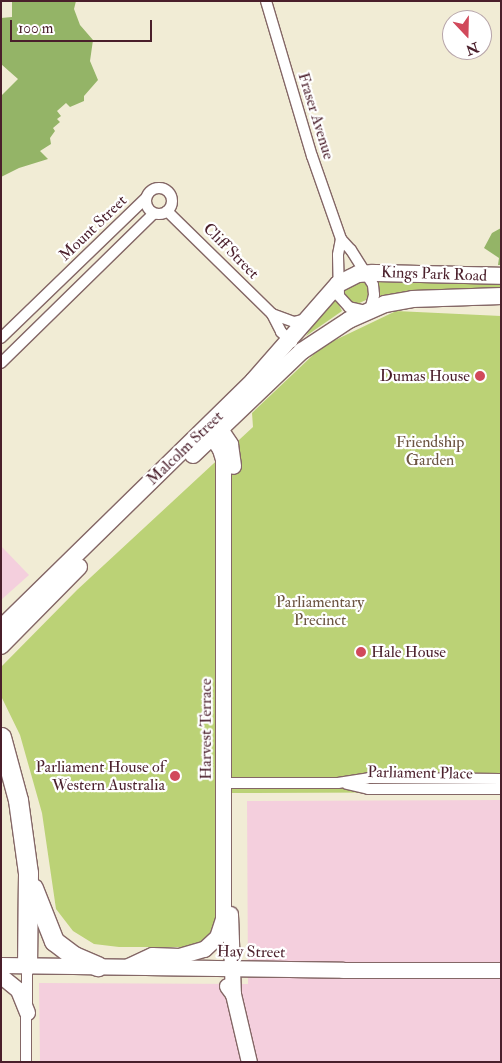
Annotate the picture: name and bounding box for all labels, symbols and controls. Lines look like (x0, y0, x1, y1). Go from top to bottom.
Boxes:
scale bar (12, 10, 155, 42)
north arrow (442, 10, 492, 60)
text: 100 m (18, 19, 53, 38)
text: N (463, 38, 481, 59)
street label: Fraser Avenue (294, 70, 338, 162)
street label: Mount Street (55, 191, 131, 265)
street label: Cliff Street (199, 219, 263, 283)
street label: Kings Park Road (381, 263, 487, 285)
place label: Dumas House (380, 366, 470, 386)
marker: Dumas House (474, 370, 486, 382)
street label: Malcolm Street (143, 407, 227, 489)
park label: Friendship Garden (396, 432, 464, 470)
park label: Parliamentary Precinct (276, 592, 364, 630)
place label: Hale House (371, 642, 446, 662)
marker: Hale House (355, 646, 367, 658)
street label: Harvest Terrace (196, 678, 216, 780)
place label: Parliament House of Western Australia (36, 757, 165, 795)
street label: Parliament Place (367, 762, 473, 784)
marker: Parliament House of Western Australia (169, 770, 181, 782)
street label: Hay Street (217, 942, 285, 962)

